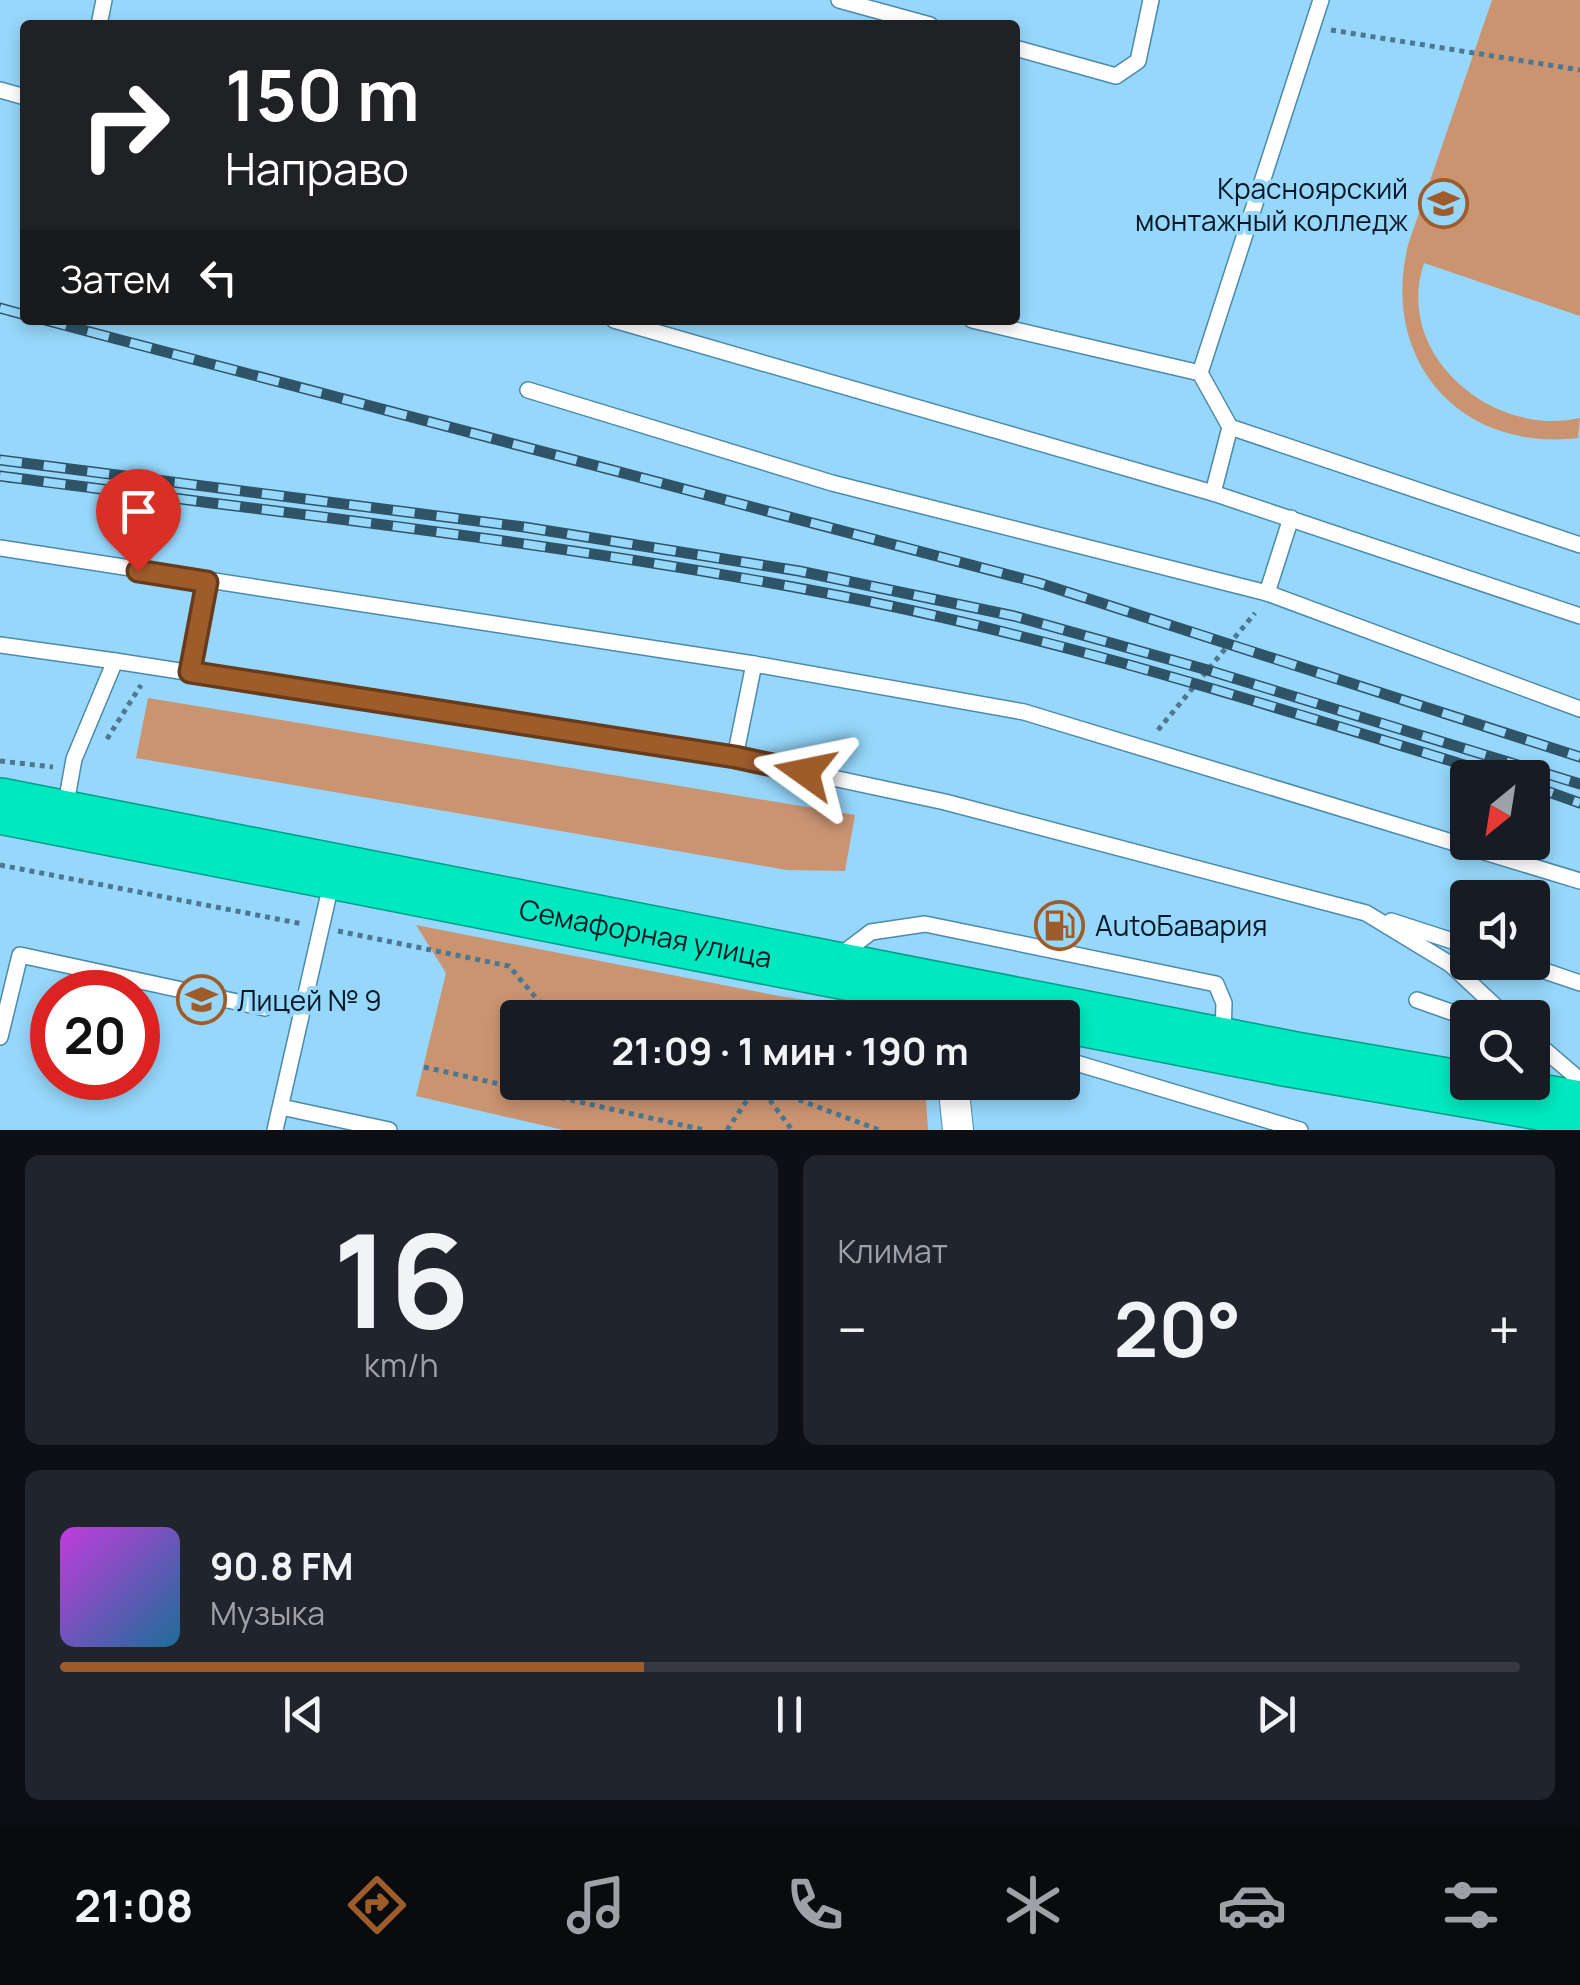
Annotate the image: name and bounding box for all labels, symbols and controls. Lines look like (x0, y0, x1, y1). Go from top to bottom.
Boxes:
text: 150 m (225, 46, 420, 142)
icon: right (60, 60, 190, 190)
text: Направо (225, 137, 409, 199)
place label: Красноярский монтажный колледж (1135, 169, 1408, 239)
school or university icon: Красноярский монтажный колледж (1417, 178, 1469, 230)
icon: left (191, 250, 246, 305)
text: Затем (60, 252, 171, 304)
pin (96, 469, 181, 572)
icon: arrive (111, 484, 166, 539)
position arrow (753, 720, 857, 824)
north arrow (1450, 760, 1550, 860)
map controls (1450, 760, 1550, 1100)
button: sound (1450, 880, 1550, 980)
street label: Семафорная улица (516, 889, 775, 976)
fuel station icon: AutoБавария (1034, 899, 1086, 951)
place label: AutoБавария (1095, 906, 1268, 944)
speed limit sign: 20 (30, 970, 160, 1100)
school or university icon: Лицей № 9 (176, 974, 228, 1026)
place label: Лицей № 9 (237, 981, 382, 1019)
button: search (1450, 1000, 1550, 1100)
text: 21:09 · 1 мин · 190 m (611, 1024, 969, 1076)
text: 16 (332, 1189, 470, 1367)
text: Климат (838, 1229, 948, 1273)
text: 20° (1114, 1277, 1242, 1380)
text: − (838, 1291, 867, 1367)
text: + (1488, 1291, 1520, 1367)
text: km/h (364, 1343, 438, 1387)
text: 90.8 FM (210, 1539, 353, 1591)
text: Музыка (210, 1591, 325, 1635)
icon: previous (276, 1687, 331, 1742)
icon: pause (762, 1687, 817, 1742)
icon: next (1249, 1687, 1304, 1742)
icon: directions (342, 1870, 412, 1940)
icon: music (561, 1870, 631, 1940)
icon: phone (780, 1870, 850, 1940)
icon: climate (998, 1870, 1068, 1940)
icon: car (1217, 1870, 1287, 1940)
icon: filters (1436, 1870, 1506, 1940)
text: 21:08 (74, 1874, 193, 1936)

